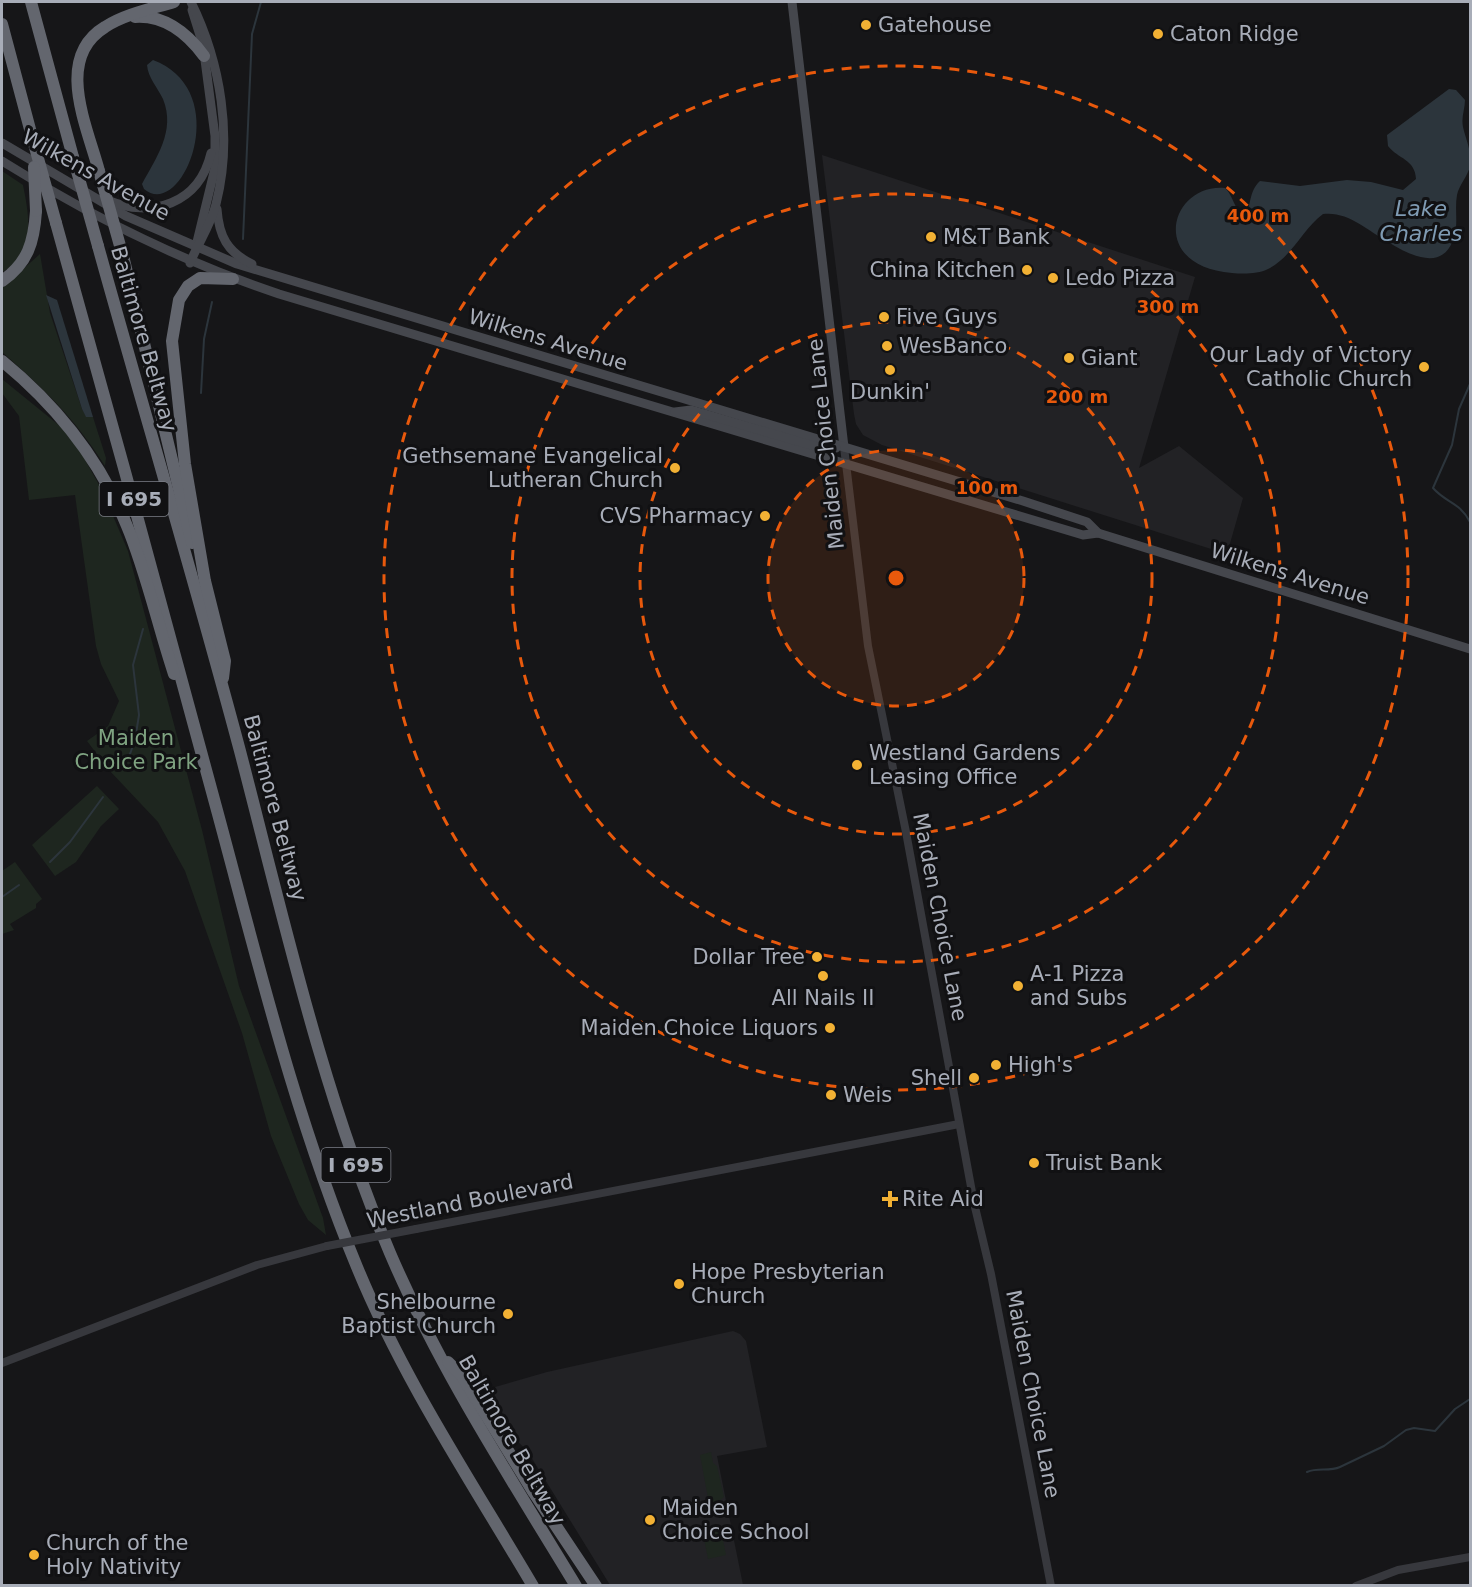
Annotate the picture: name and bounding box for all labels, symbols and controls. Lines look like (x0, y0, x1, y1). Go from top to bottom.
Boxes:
place label: Gatehouse (878, 13, 992, 37)
marker: Gatehouse (859, 18, 873, 32)
place label: Caton Ridge (1170, 22, 1299, 46)
marker: Caton Ridge (1151, 27, 1165, 41)
street label: Wilkens Avenue (18, 124, 174, 226)
water label: Lake Charles (1380, 196, 1462, 246)
text: 400 m (1227, 205, 1289, 226)
place label: M&T Bank (943, 225, 1051, 249)
marker: M&T Bank (924, 230, 938, 244)
street label: Baltimore Beltway (106, 243, 182, 435)
place label: China Kitchen (869, 258, 1015, 282)
marker: China Kitchen (1020, 263, 1034, 277)
place label: Ledo Pizza (1065, 266, 1175, 290)
marker: Ledo Pizza (1046, 271, 1060, 285)
text: 300 m (1137, 296, 1199, 317)
street label: Wilkens Avenue (465, 304, 631, 376)
place label: Five Guys (896, 305, 997, 329)
marker: Five Guys (877, 310, 891, 324)
place label: WesBanco (899, 334, 1007, 358)
street label: Maiden Choice Lane (803, 337, 849, 551)
marker: WesBanco (880, 339, 894, 353)
place label: Our Lady of Victory Catholic Church (1210, 343, 1412, 391)
place label: Giant (1081, 346, 1138, 370)
marker: Giant (1062, 351, 1076, 365)
marker: Our Lady of Victory Catholic Church (1417, 360, 1431, 374)
marker: Dunkin' (883, 363, 897, 377)
place label: Dunkin' (850, 380, 930, 404)
text: 200 m (1046, 386, 1108, 407)
place label: Gethsemane Evangelical Lutheran Church (402, 444, 663, 492)
marker: Gethsemane Evangelical Lutheran Church (668, 461, 682, 475)
text: 100 m (956, 477, 1018, 498)
road number: I 695 (100, 482, 168, 516)
place label: CVS Pharmacy (600, 504, 753, 528)
marker: CVS Pharmacy (758, 509, 772, 523)
street label: Wilkens Avenue (1207, 538, 1373, 610)
centre of rings (886, 568, 906, 588)
street label: Baltimore Beltway (239, 712, 311, 904)
park label: Maiden Choice Park (74, 726, 198, 774)
place label: Westland Gardens Leasing Office (869, 741, 1061, 789)
marker: Westland Gardens Leasing Office (850, 758, 864, 772)
street label: Maiden Choice Lane (908, 811, 972, 1023)
place label: Dollar Tree (692, 945, 805, 969)
marker: Dollar Tree (810, 950, 824, 964)
place label: A-1 Pizza and Subs (1030, 962, 1127, 1010)
marker: All Nails II (816, 969, 830, 983)
marker: A-1 Pizza and Subs (1011, 979, 1025, 993)
place label: All Nails II (772, 986, 874, 1010)
place label: Maiden Choice Liquors (581, 1016, 818, 1040)
marker: Maiden Choice Liquors (823, 1021, 837, 1035)
place label: High's (1008, 1053, 1073, 1077)
marker: High's (989, 1058, 1003, 1072)
place label: Shell (911, 1066, 962, 1090)
marker: Shell (967, 1071, 981, 1085)
place label: Weis (843, 1083, 892, 1107)
marker: Weis (824, 1088, 838, 1102)
road number: I 695 (322, 1148, 391, 1182)
place label: Truist Bank (1045, 1151, 1163, 1175)
marker: Truist Bank (1027, 1156, 1041, 1170)
street label: Westland Boulevard (365, 1169, 575, 1233)
place label: Rite Aid (902, 1187, 984, 1211)
marker: Rite Aid (883, 1192, 897, 1206)
place label: Hope Presbyterian Church (691, 1260, 884, 1308)
marker: Hope Presbyterian Church (672, 1277, 686, 1291)
street label: Maiden Choice Lane (1001, 1288, 1065, 1500)
place label: Shelbourne Baptist Church (341, 1290, 496, 1338)
marker: Shelbourne Baptist Church (501, 1307, 515, 1321)
street label: Baltimore Beltway (454, 1351, 570, 1529)
place label: Maiden Choice School (662, 1496, 810, 1544)
marker: Maiden Choice School (643, 1513, 657, 1527)
place label: Church of the Holy Nativity (46, 1531, 188, 1579)
marker: Church of the Holy Nativity (27, 1548, 41, 1562)

